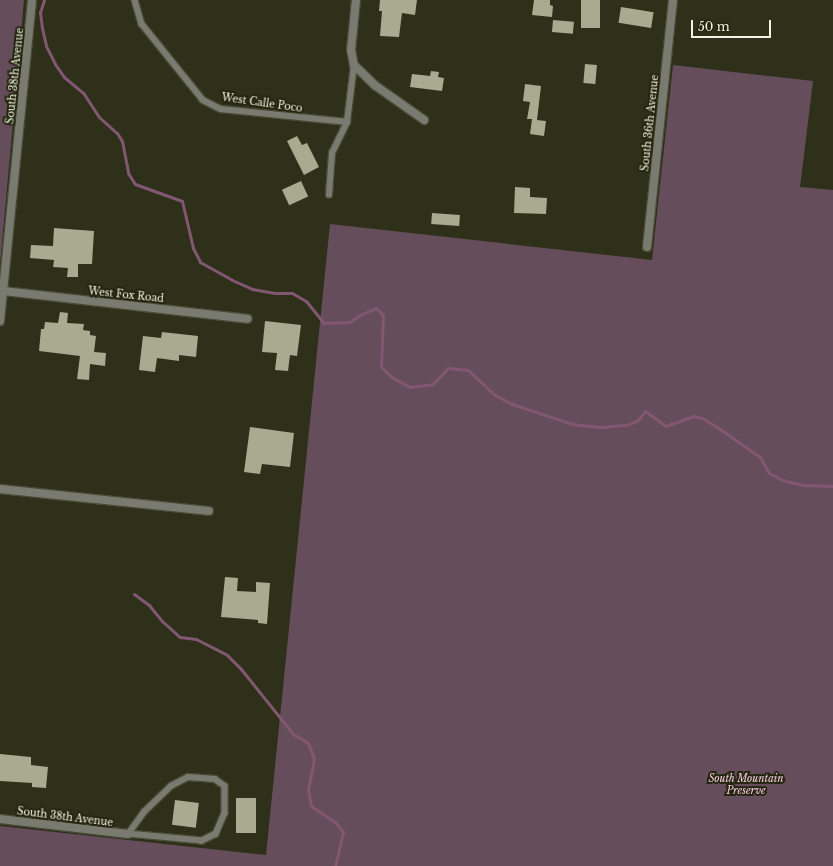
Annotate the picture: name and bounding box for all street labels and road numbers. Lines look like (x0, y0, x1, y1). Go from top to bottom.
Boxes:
street label: South 38th Avenue (4, 27, 26, 125)
street label: South 36th Avenue (639, 74, 661, 172)
street label: West Calle Poco (221, 91, 303, 115)
street label: West Fox Road (88, 285, 164, 305)
street label: South 38th Avenue (16, 805, 114, 829)

